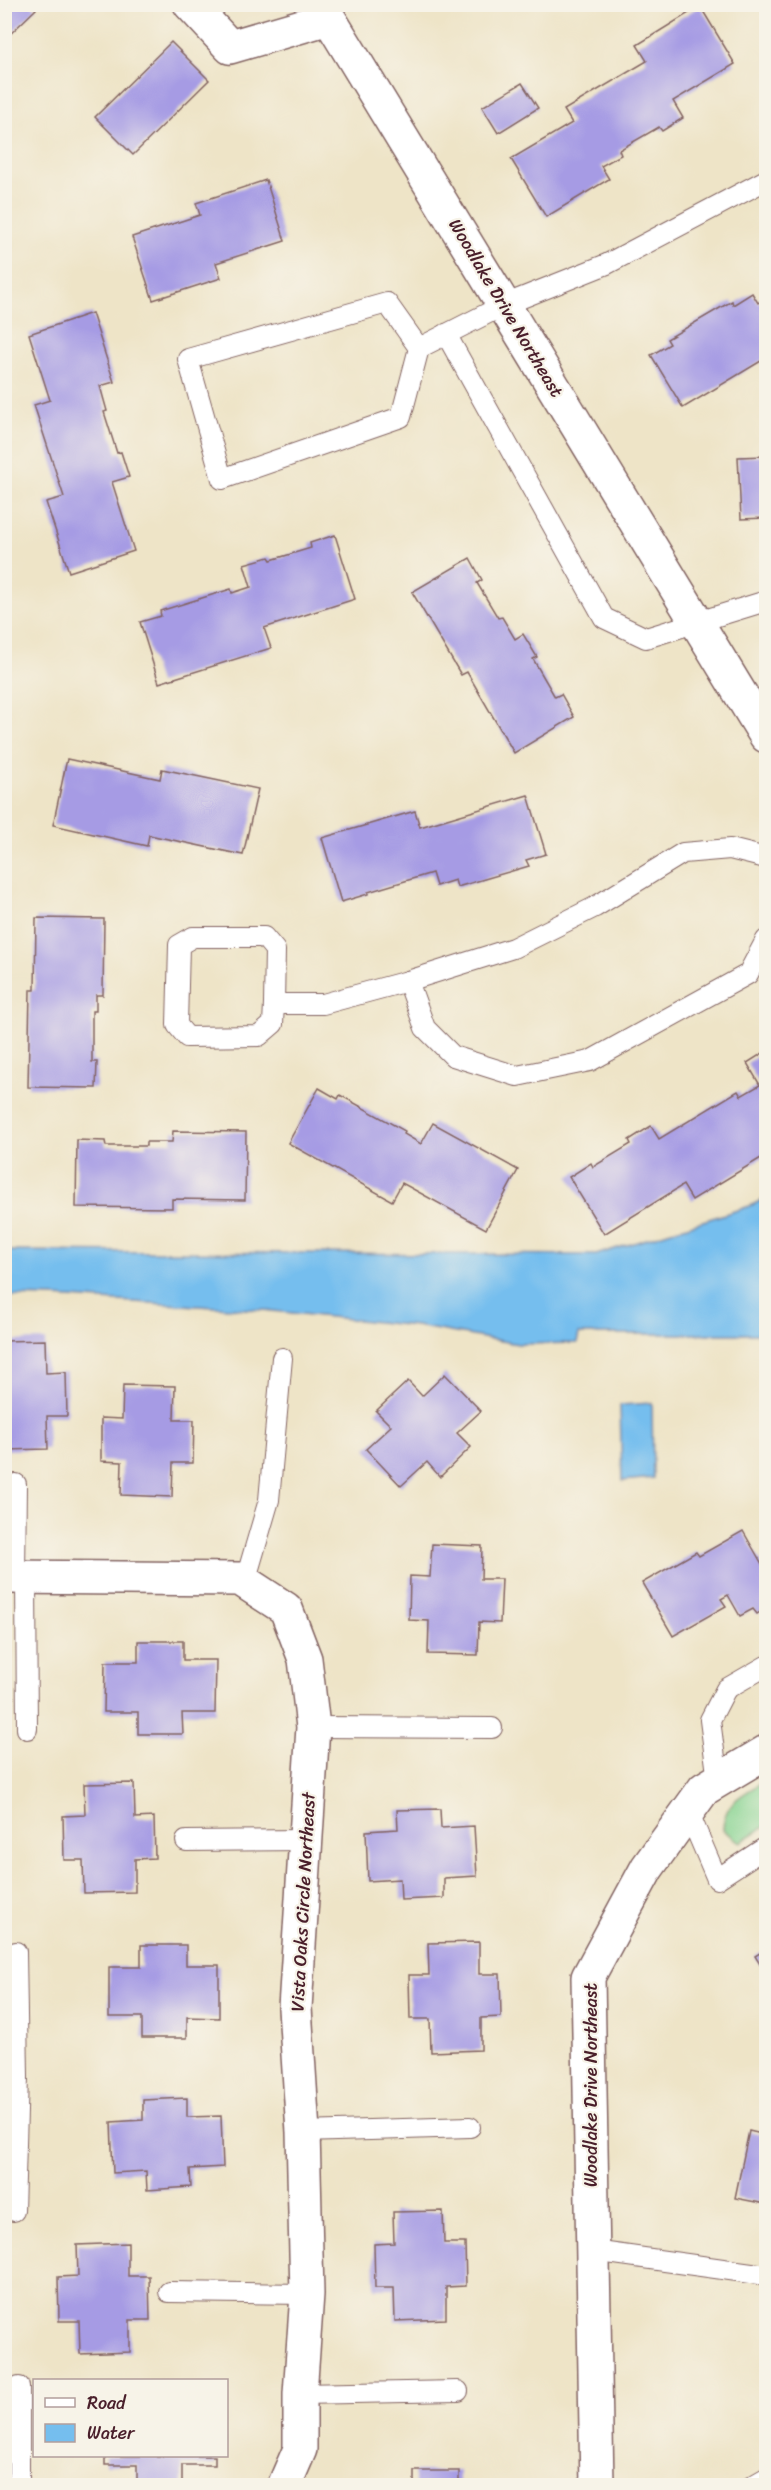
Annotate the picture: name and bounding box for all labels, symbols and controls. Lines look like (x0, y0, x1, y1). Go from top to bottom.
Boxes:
street label: Woodlake Drive Northeast (440, 212, 572, 404)
street label: Vista Oaks Circle Northeast (281, 1791, 325, 2013)
street label: Woodlake Drive Northeast (575, 1983, 607, 2187)
legend (33, 2379, 228, 2457)
text: Road (87, 2387, 127, 2419)
text: Water (87, 2417, 136, 2449)

